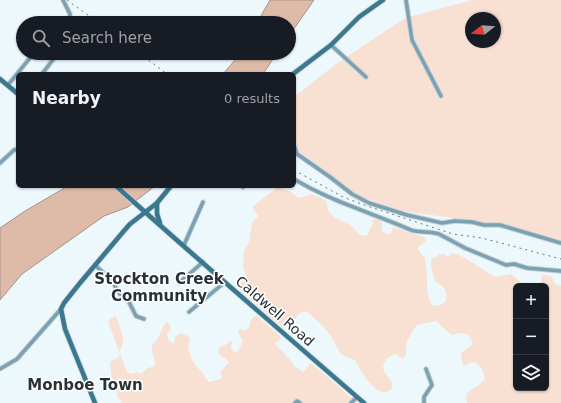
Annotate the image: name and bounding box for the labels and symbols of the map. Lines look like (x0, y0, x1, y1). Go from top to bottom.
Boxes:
north arrow (465, 12, 501, 48)
district label: Stockton Creek Community (94, 270, 225, 305)
street label: Caldwell Road (233, 273, 317, 349)
district label: Monboe Town (27, 376, 143, 394)

